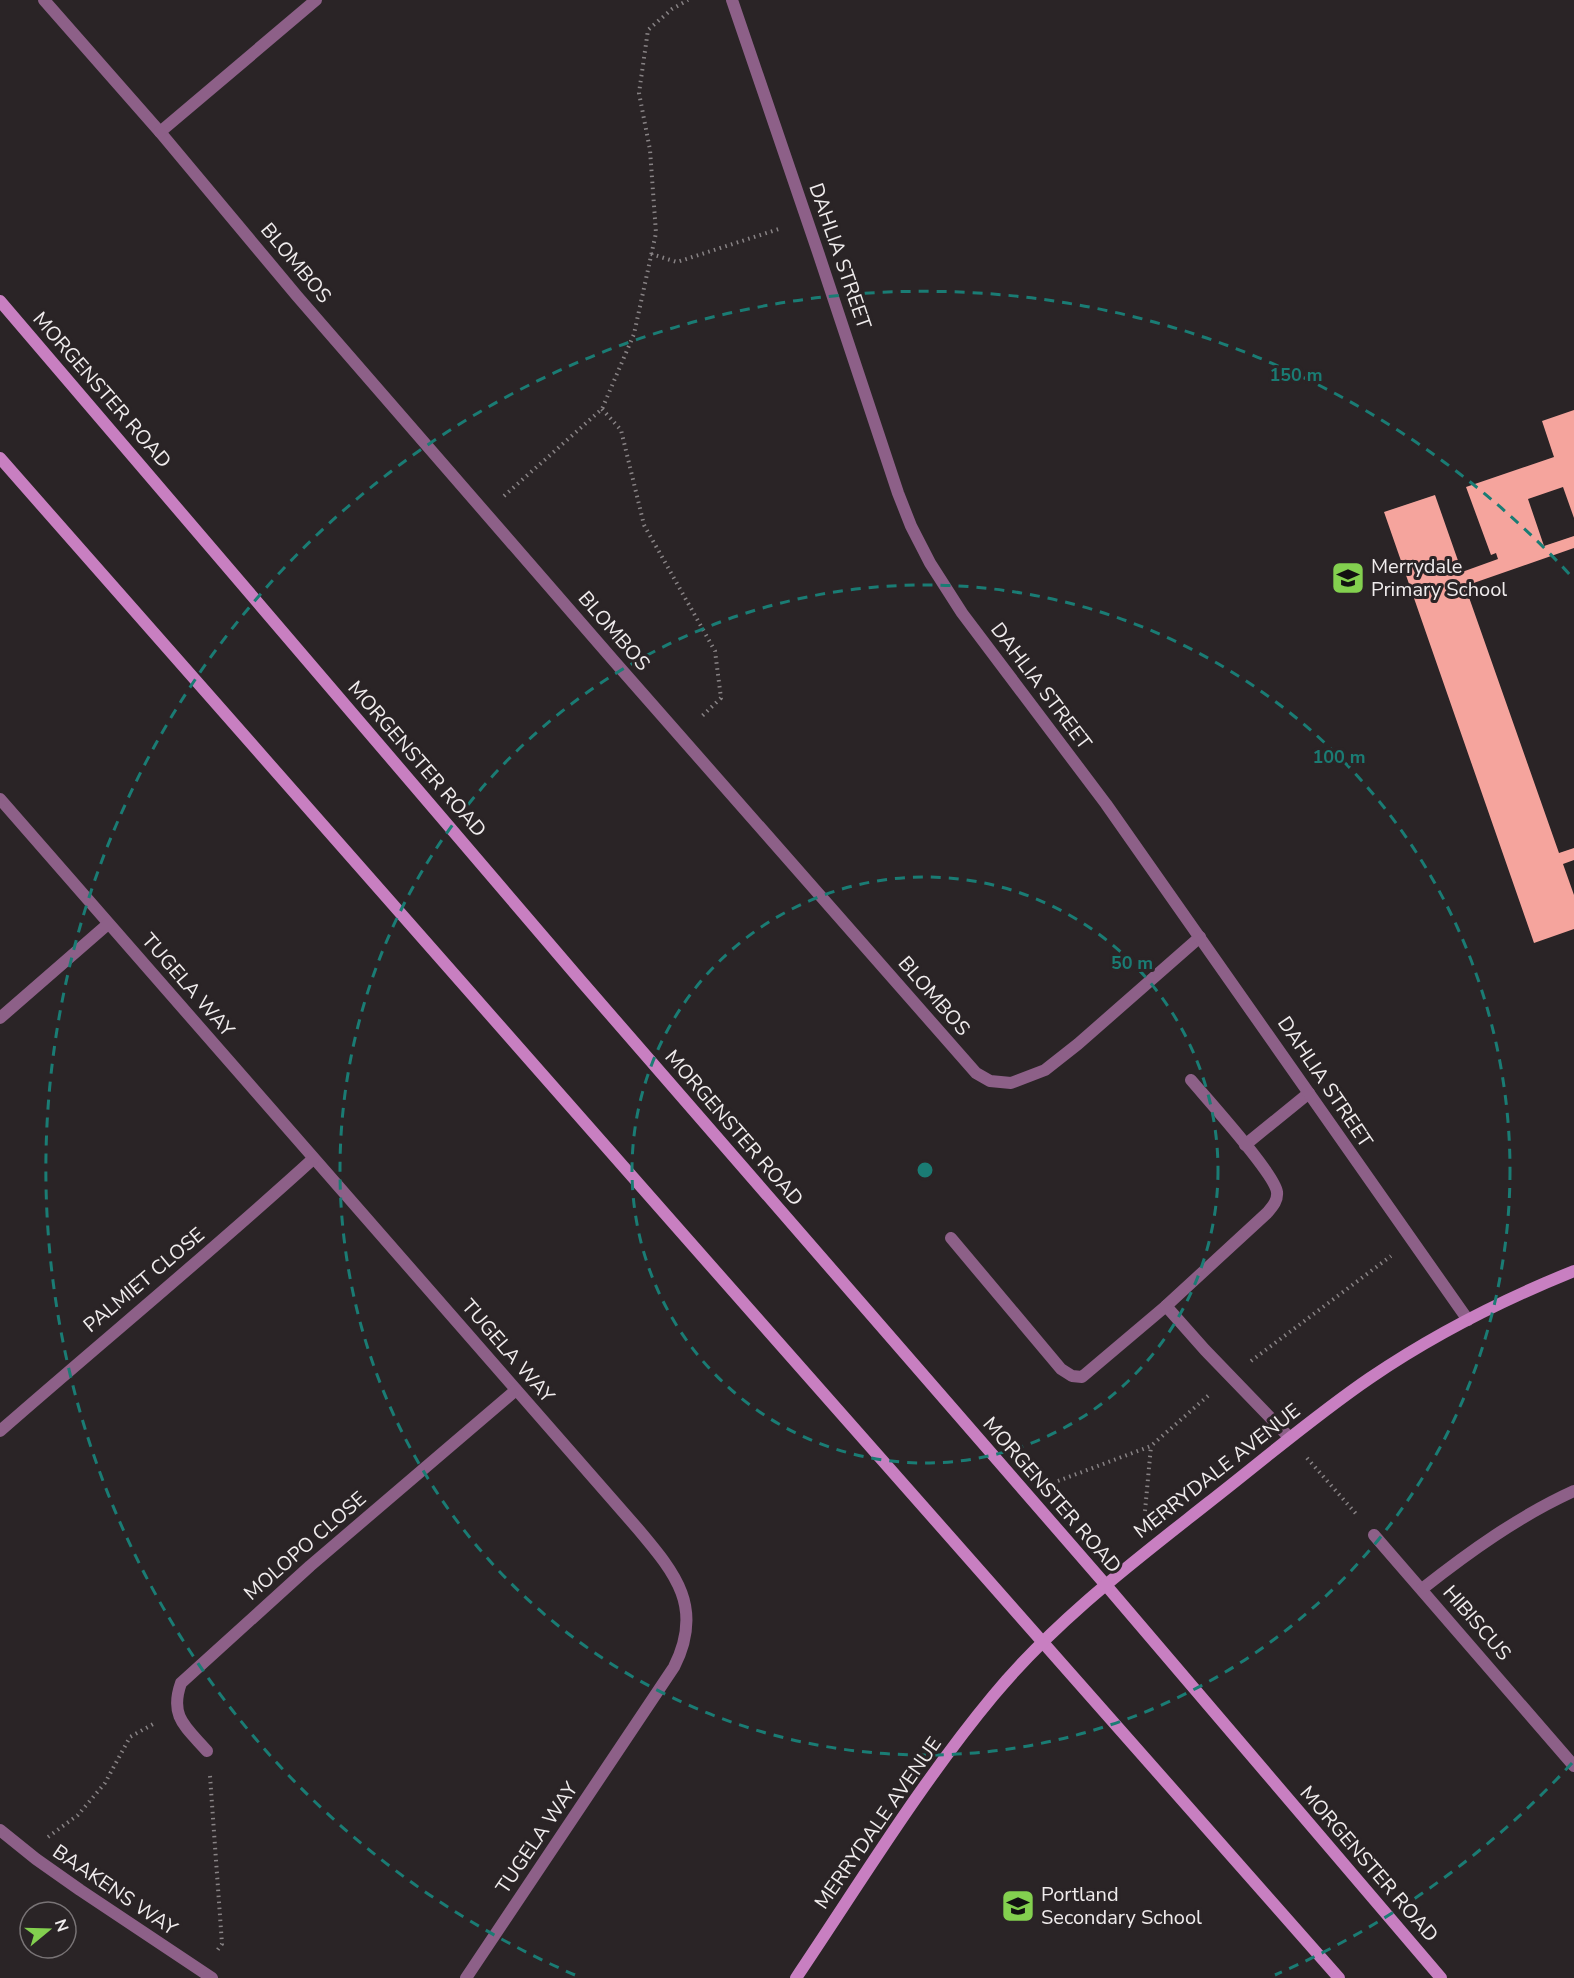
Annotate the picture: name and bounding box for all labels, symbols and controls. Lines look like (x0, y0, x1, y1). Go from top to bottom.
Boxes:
street label: DAHLIA STREET (802, 179, 878, 333)
street label: BLOMBOS (254, 217, 338, 309)
street label: MORGENSTER ROAD (27, 306, 177, 474)
text: 150 m (1269, 363, 1323, 387)
place label: Merrydale Primary School (1371, 553, 1507, 603)
school or university icon: Merrydale Primary School (1330, 560, 1366, 596)
street label: BLOMBOS (572, 585, 656, 677)
street label: DAHLIA STREET (984, 617, 1098, 755)
street label: MORGENSTER ROAD (342, 675, 492, 843)
text: 100 m (1312, 745, 1366, 769)
street label: TUGELA WAY (135, 927, 241, 1043)
street label: BLOMBOS (892, 950, 976, 1042)
text: 50 m (1111, 951, 1153, 975)
street label: DAHLIA STREET (1271, 1011, 1379, 1153)
street label: MORGENSTER ROAD (659, 1044, 809, 1212)
centre of rings (915, 1160, 935, 1180)
street label: PALMIET CLOSE (78, 1221, 210, 1339)
street label: TUGELA WAY (455, 1293, 561, 1409)
street label: MERRYDALE AVENUE (1128, 1397, 1306, 1545)
street label: MORGENSTER ROAD (977, 1411, 1127, 1579)
street label: MOLOPO CLOSE (238, 1485, 372, 1607)
street label: HIBISCUS (1437, 1580, 1517, 1666)
street label: MERRYDALE AVENUE (808, 1732, 948, 1914)
street label: TUGELA WAY (490, 1776, 585, 1899)
street label: MORGENSTER ROAD (1294, 1780, 1444, 1948)
street label: BAAKENS WAY (48, 1839, 182, 1941)
place label: Portland Secondary School (1041, 1881, 1202, 1931)
school or university icon: Portland Secondary School (1000, 1888, 1036, 1924)
north arrow (18, 1900, 78, 1960)

